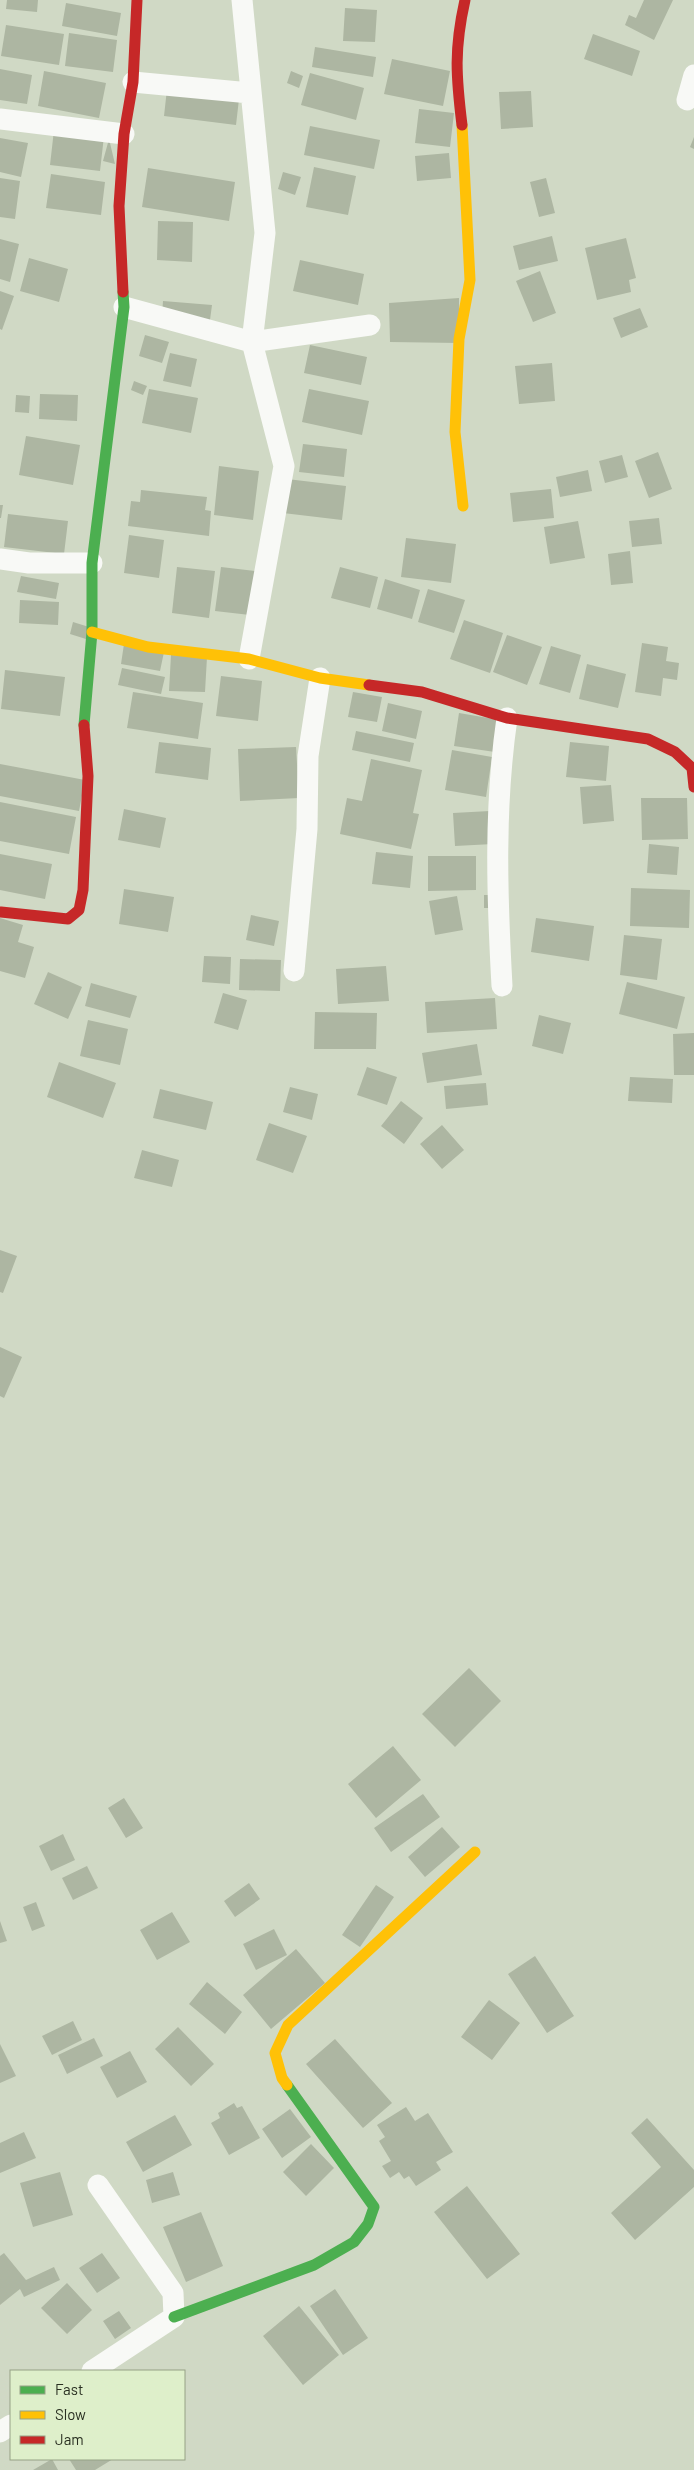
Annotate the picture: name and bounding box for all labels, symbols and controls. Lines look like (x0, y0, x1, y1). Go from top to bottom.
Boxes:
legend (10, 2370, 185, 2460)
text: Fast (55, 2380, 83, 2398)
text: Slow (55, 2405, 86, 2423)
text: Jam (55, 2430, 84, 2448)

